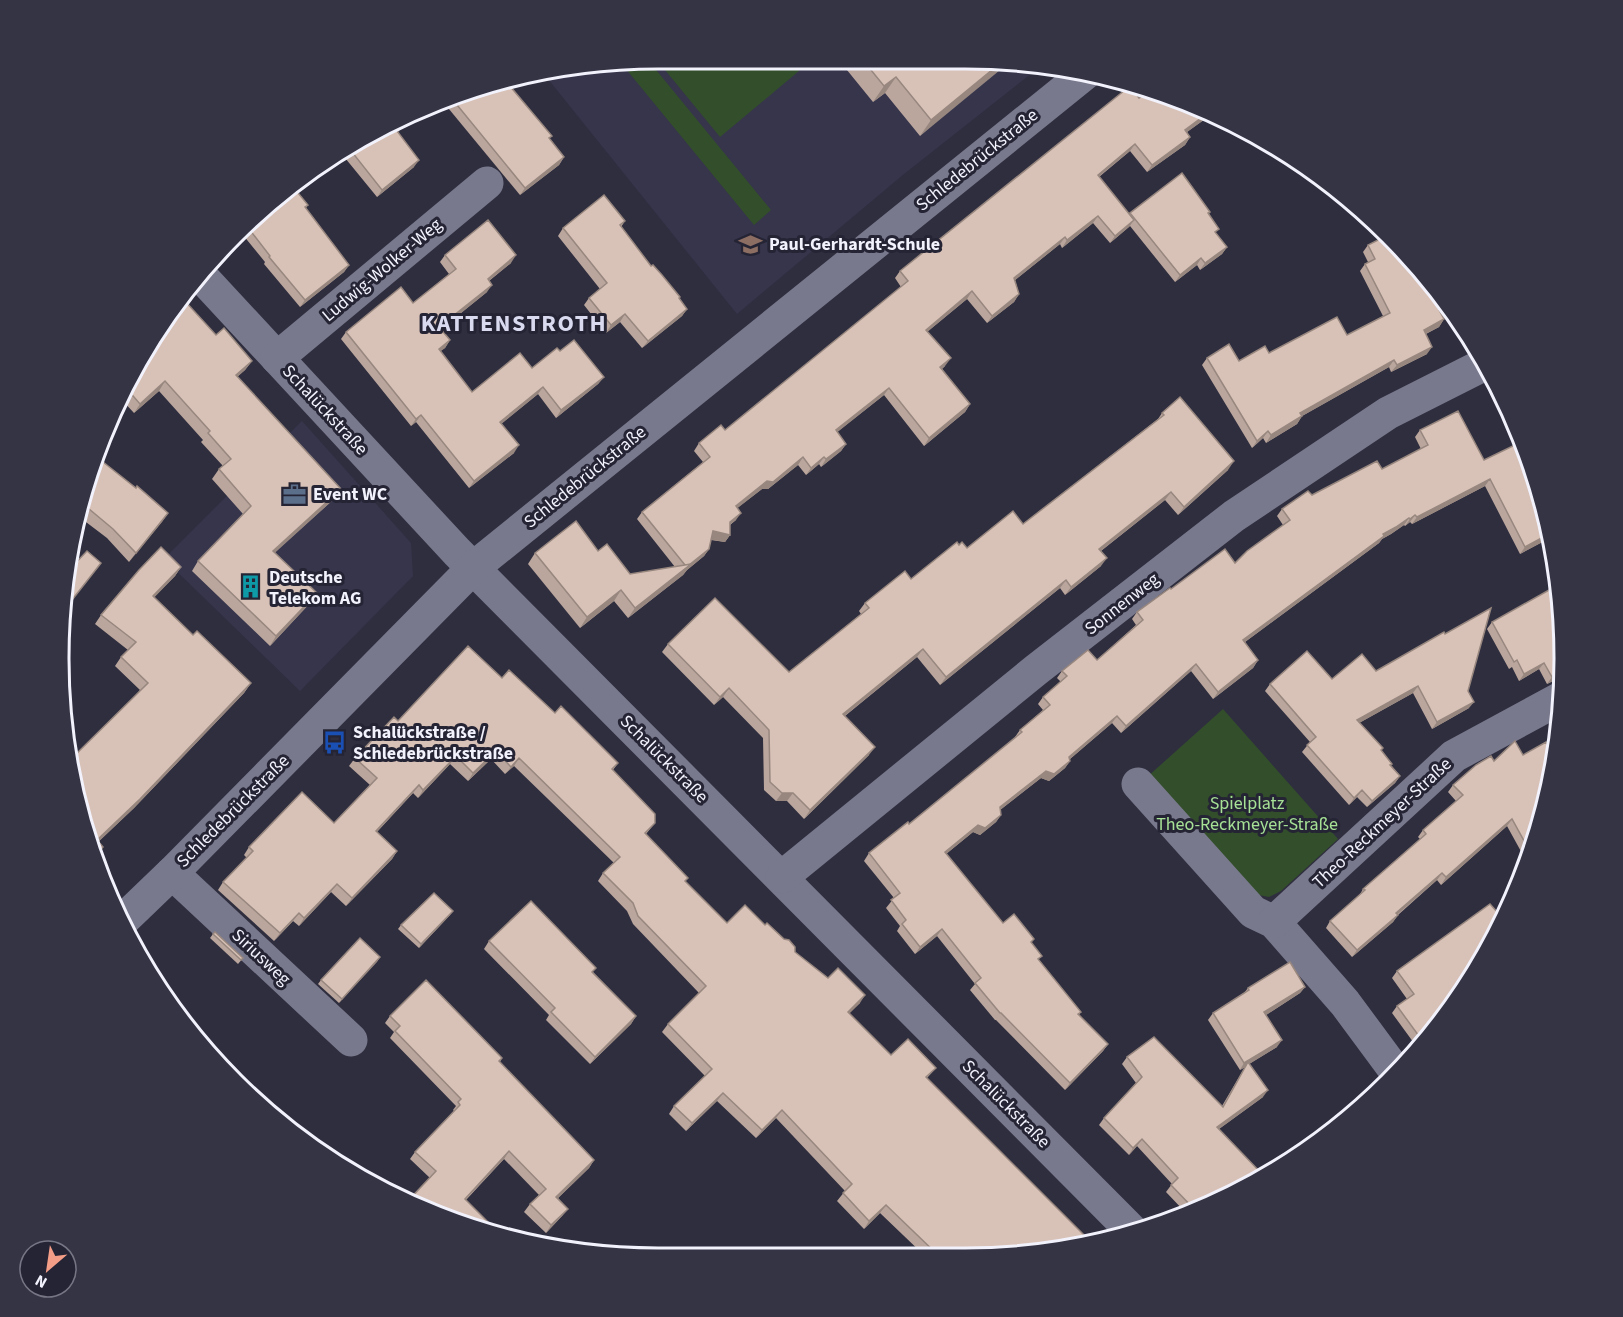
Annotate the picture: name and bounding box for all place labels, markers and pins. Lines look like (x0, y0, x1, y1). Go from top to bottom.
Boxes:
school or university icon: Paul-Gerhardt-Schule (738, 231, 764, 257)
place label: Paul-Gerhardt-Schule (769, 232, 940, 257)
office icon: Event WC (282, 481, 308, 507)
place label: Event WC (313, 482, 388, 507)
place label: Deutsche Telekom AG (269, 565, 361, 611)
building icon: Deutsche Telekom AG (238, 574, 264, 600)
place label: Schalückstraße / Schledebrückstraße (353, 720, 513, 766)
bus stop icon: Schalückstraße / Schledebrückstraße (322, 729, 348, 755)

